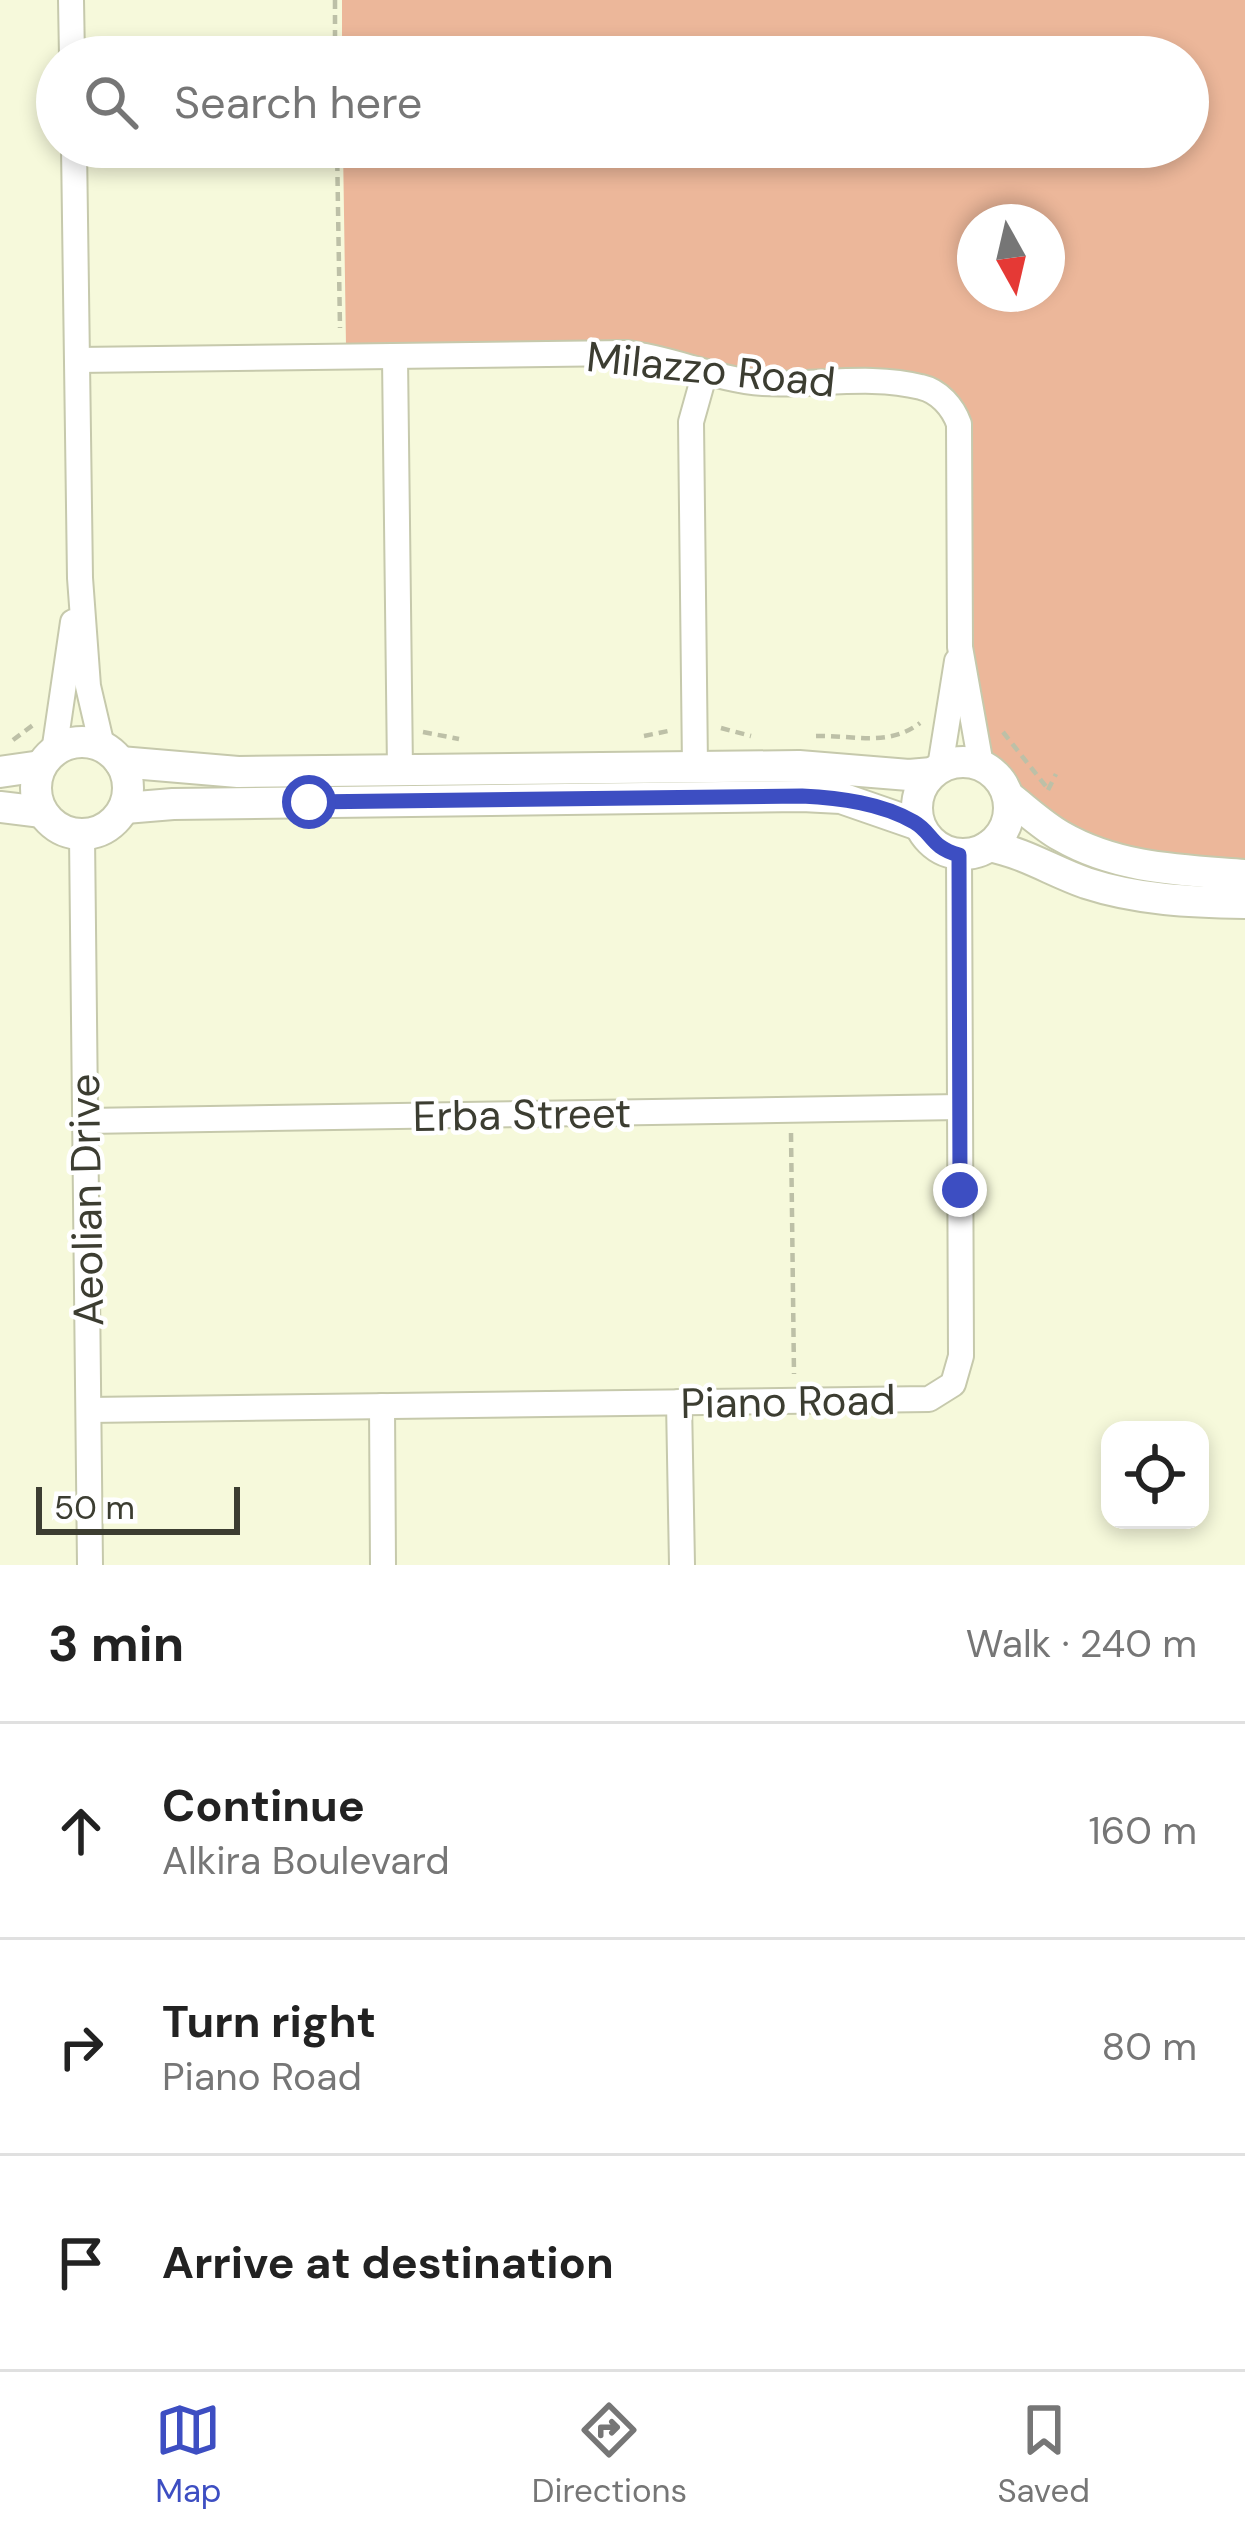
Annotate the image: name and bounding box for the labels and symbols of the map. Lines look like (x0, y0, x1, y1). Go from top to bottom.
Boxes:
north arrow (957, 204, 1065, 312)
street label: Milazzo Road (584, 329, 838, 410)
route start (282, 775, 336, 829)
street label: Aeolian Drive (57, 1073, 116, 1327)
street label: Erba Street (412, 1085, 632, 1144)
route end (933, 1163, 987, 1217)
street label: Piano Road (680, 1372, 896, 1431)
scale bar (36, 1481, 240, 1534)

